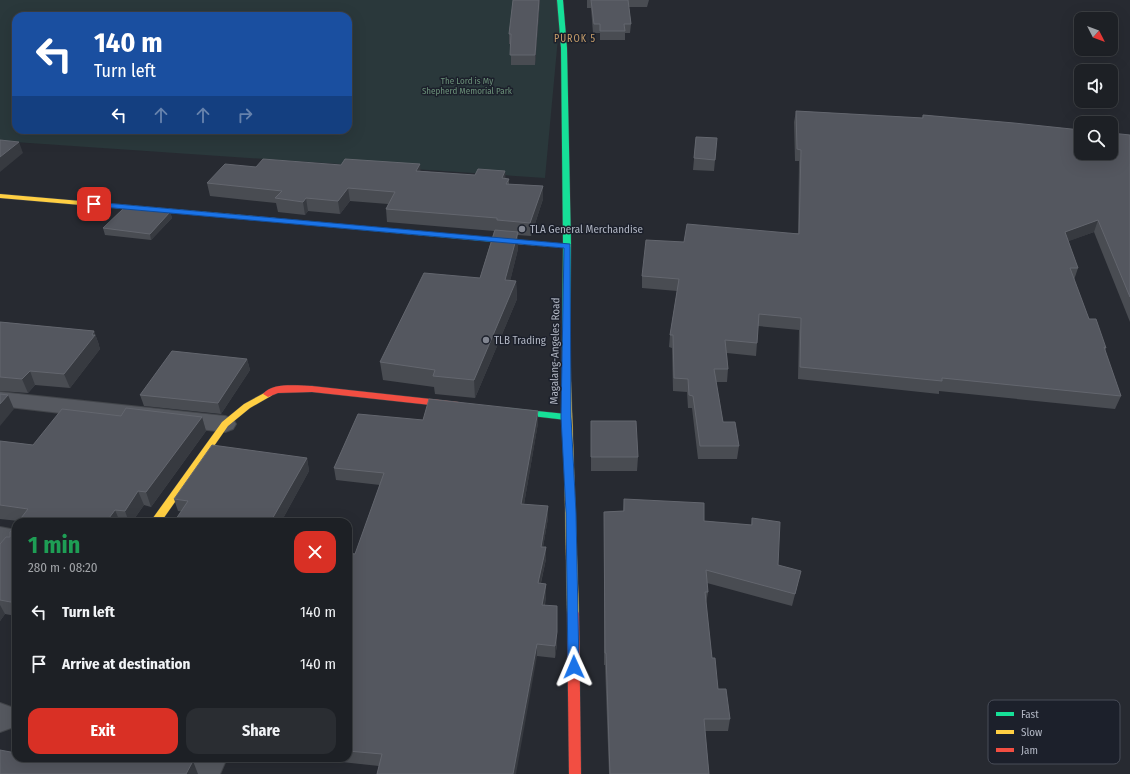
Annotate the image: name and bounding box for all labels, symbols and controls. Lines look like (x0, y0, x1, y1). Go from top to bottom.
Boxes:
north arrow (1074, 12, 1118, 56)
map controls (1074, 12, 1118, 160)
text: 140 m (94, 26, 163, 59)
icon: left (28, 28, 80, 80)
district label: PUROK 5 (554, 33, 596, 45)
text: Turn left (94, 60, 156, 82)
button: sound (1074, 64, 1118, 108)
park label: The Lord is My Shepherd Memorial Park (422, 76, 513, 96)
icon: left (108, 104, 130, 126)
icon: ahead (150, 104, 172, 126)
icon: ahead (192, 104, 214, 126)
icon: right (234, 104, 256, 126)
button: search (1074, 116, 1118, 160)
pin (77, 187, 111, 221)
icon: arrive (83, 193, 105, 215)
place label: TLA General Merchandise (530, 223, 643, 236)
marker: TLA General Merchandise (517, 224, 527, 234)
street label: Magalang-Angeles Road (548, 298, 562, 404)
place label: TLB Trading (494, 334, 547, 347)
marker: TLB Trading (481, 335, 491, 345)
text: 1 min (28, 531, 80, 559)
button: close (294, 531, 336, 573)
text: 280 m · 08:20 (28, 560, 97, 575)
icon: left (28, 601, 50, 623)
text: Turn left (62, 603, 115, 621)
text: 140 m (300, 603, 336, 621)
position arrow (553, 646, 595, 688)
icon: arrive (28, 653, 50, 675)
text: Arrive at destination (62, 655, 190, 673)
text: 140 m (300, 655, 336, 673)
legend (988, 700, 1120, 764)
button: Exit (28, 708, 178, 754)
button: Share (186, 708, 336, 754)
text: Fast (1021, 708, 1039, 721)
text: Slow (1021, 726, 1042, 739)
text: Jam (1021, 744, 1038, 757)

